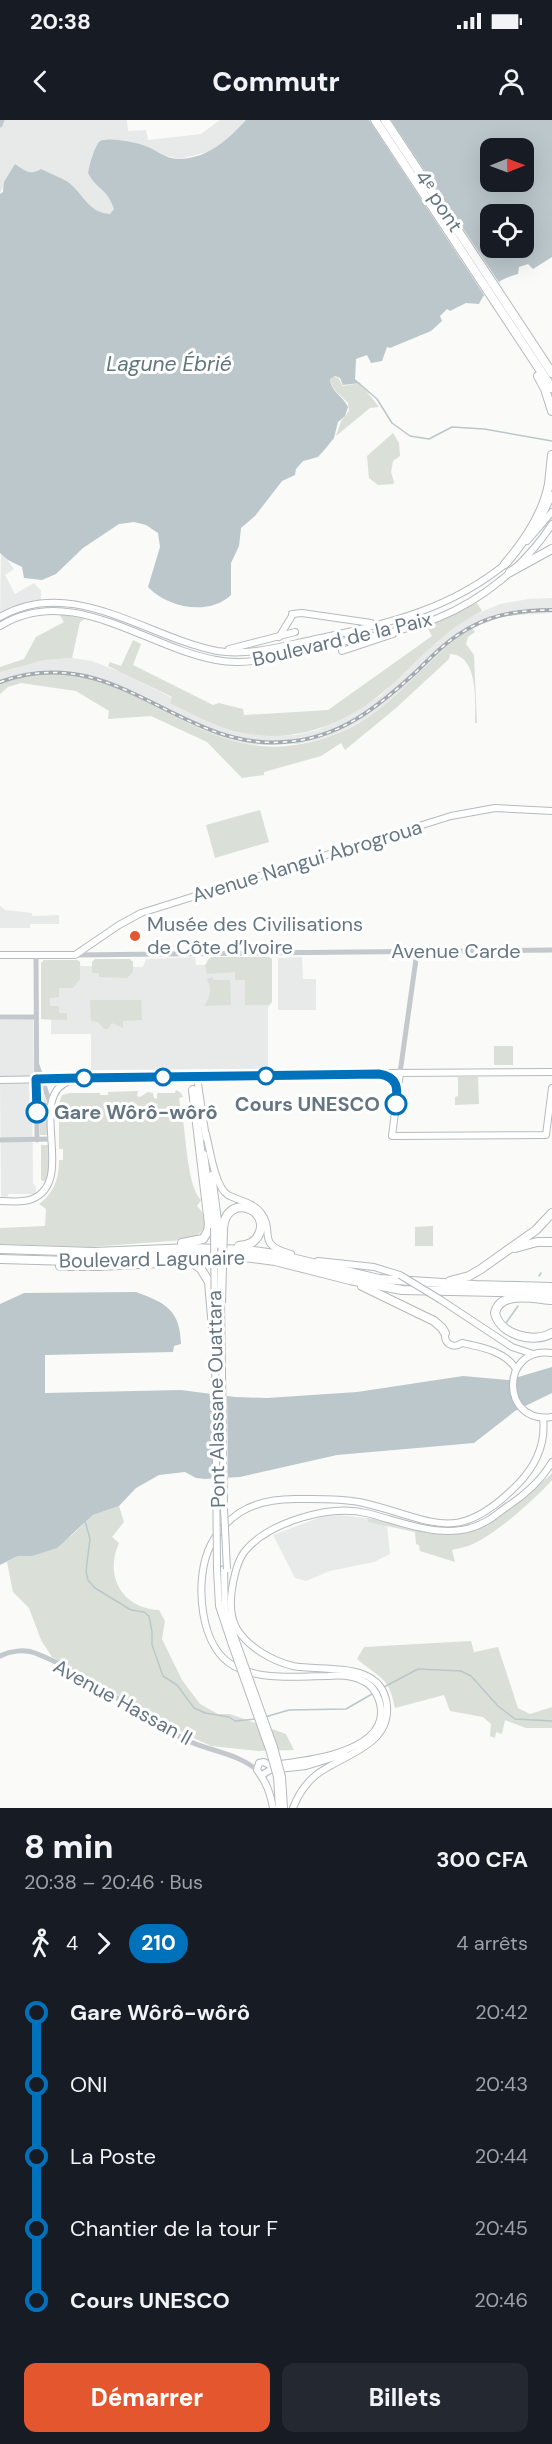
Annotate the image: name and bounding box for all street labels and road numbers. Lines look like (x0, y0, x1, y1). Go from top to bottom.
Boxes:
street label: 4ᵉ pont (409, 165, 469, 237)
street label: Boulevard de la Paix (250, 606, 434, 672)
street label: Avenue Nangui Abrogroua (189, 814, 425, 908)
street label: Avenue Carde (391, 938, 521, 964)
street label: Boulevard Lagunaire (59, 1244, 245, 1274)
street label: Pont Alassane Ouattara (201, 1290, 231, 1508)
street label: Avenue Hassan II (49, 1653, 197, 1751)

